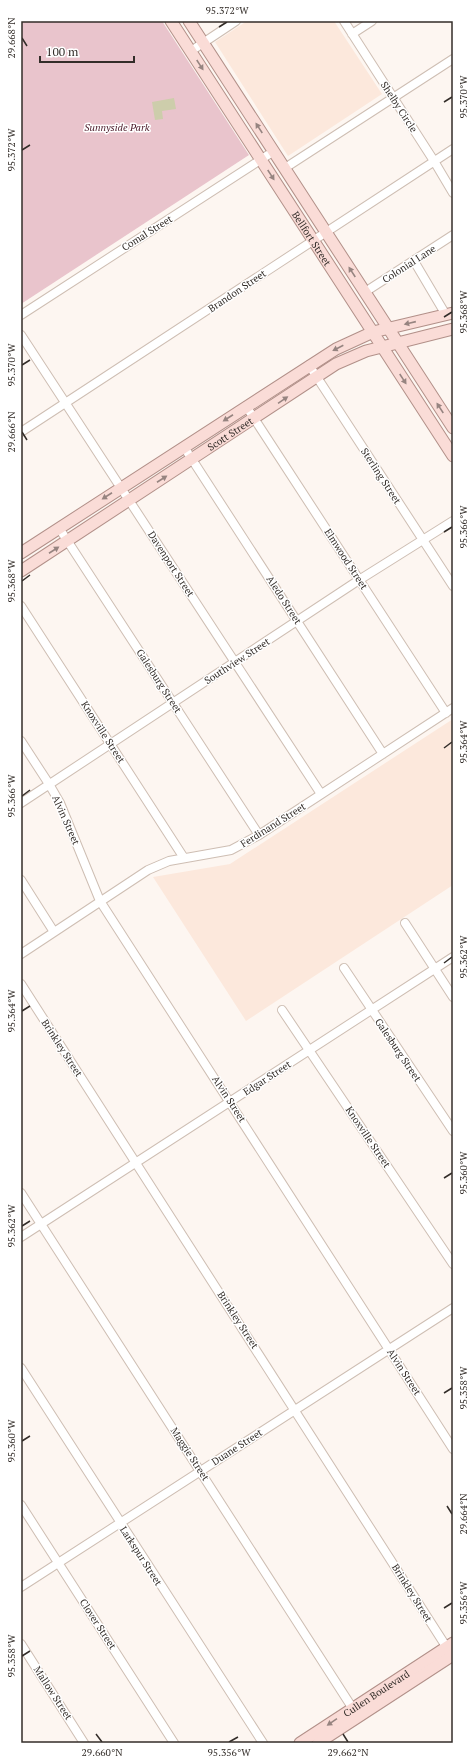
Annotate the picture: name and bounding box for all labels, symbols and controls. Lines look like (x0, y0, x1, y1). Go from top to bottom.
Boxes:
text: 95.372°W (205, 4, 249, 17)
text: 29.668°N (5, 17, 18, 59)
scale bar (40, 38, 134, 64)
text: 100 m (46, 44, 79, 59)
one-way arrow (197, 59, 204, 71)
text: 95.370°W (457, 75, 470, 119)
street label: Shelby Circle (378, 79, 420, 135)
park label: Sunnyside Park (84, 121, 150, 134)
one-way arrow (255, 122, 262, 134)
text: 95.372°W (5, 128, 18, 172)
one-way arrow (267, 169, 274, 181)
street label: Bellfort Street (289, 208, 335, 268)
street label: Comal Street (119, 212, 175, 254)
street label: Colonial Lane (380, 242, 438, 286)
street label: Brandon Street (206, 267, 269, 315)
one-way arrow (348, 267, 356, 277)
text: 95.368°W (457, 290, 470, 334)
one-way arrow (404, 321, 416, 327)
text: 95.370°W (5, 343, 18, 387)
one-way arrow (332, 345, 343, 351)
one-way arrow (399, 374, 407, 384)
one-way arrow (278, 396, 288, 404)
one-way arrow (436, 402, 443, 413)
text: 29.666°N (5, 411, 18, 453)
street label: Scott Street (205, 414, 255, 453)
one-way arrow (223, 414, 233, 422)
street label: Sterling Street (358, 446, 404, 507)
one-way arrow (157, 475, 168, 482)
one-way arrow (102, 493, 113, 500)
text: 95.366°W (457, 505, 470, 549)
street label: Elmwood Street (321, 526, 371, 592)
street label: Davenport Street (145, 529, 197, 600)
one-way arrow (49, 546, 59, 554)
text: 95.368°W (5, 559, 18, 603)
street label: Aledo Street (264, 573, 305, 627)
street label: Southview Street (202, 635, 273, 687)
street label: Galesburg Street (133, 647, 185, 716)
street label: Knoxville Street (78, 699, 128, 766)
text: 95.364°W (457, 720, 470, 764)
text: 95.366°W (5, 774, 18, 818)
street label: Alvin Street (49, 793, 83, 847)
street label: Ferdinand Street (238, 800, 308, 850)
text: 95.362°W (457, 935, 470, 979)
text: 95.364°W (5, 989, 18, 1033)
street label: Galesburg Street (372, 1016, 424, 1084)
street label: Brinkley Street (39, 1017, 86, 1080)
street label: Edgar Street (241, 1058, 294, 1098)
street label: Alvin Street (209, 1073, 249, 1125)
street label: Knoxville Street (343, 1104, 393, 1170)
text: 95.360°W (457, 1151, 470, 1195)
text: 95.362°W (5, 1204, 18, 1248)
street label: Brinkley Street (215, 1289, 262, 1352)
street label: Alvin Street (384, 1346, 424, 1398)
text: 95.358°W (457, 1366, 470, 1410)
text: 95.360°W (5, 1419, 18, 1463)
street label: Maggie Street (168, 1425, 212, 1484)
street label: Duane Street (209, 1426, 265, 1468)
text: 29.664°N (457, 1493, 470, 1535)
street label: Larkspur Street (117, 1524, 165, 1588)
street label: Brinkley Street (389, 1562, 435, 1625)
text: 95.356°W (457, 1581, 470, 1625)
street label: Clover Street (77, 1596, 119, 1652)
text: 95.358°W (5, 1634, 18, 1678)
street label: Mallow Street (31, 1664, 75, 1723)
street label: Cullen Boulevard (341, 1667, 412, 1720)
one-way arrow (326, 1718, 337, 1726)
text: 29.660°N (82, 1746, 123, 1759)
text: 95.356°W (207, 1746, 251, 1759)
text: 29.662°N (328, 1746, 369, 1759)

